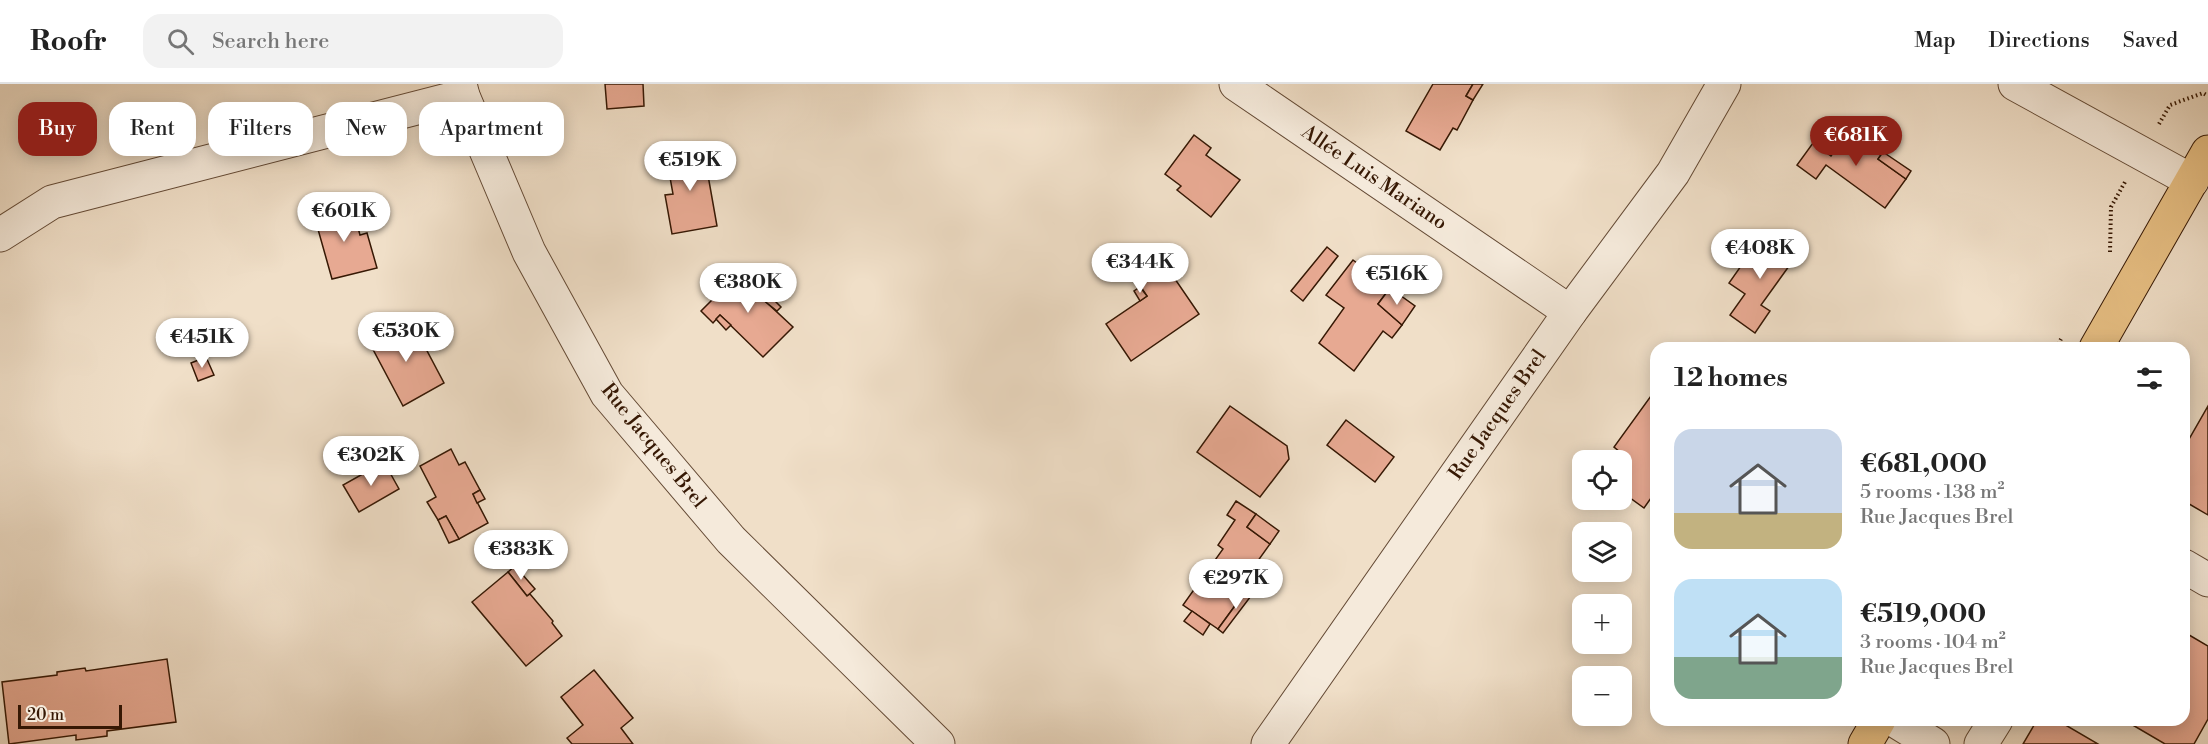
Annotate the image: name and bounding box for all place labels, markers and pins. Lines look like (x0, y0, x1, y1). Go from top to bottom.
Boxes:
pin: €681K (1814, 116, 1898, 167)
pin: €519K (648, 141, 732, 192)
pin: €601K (302, 192, 386, 243)
pin: €408K (1718, 229, 1802, 280)
pin: €344K (1098, 243, 1182, 294)
pin: €516K (1355, 255, 1439, 306)
pin: €380K (706, 263, 790, 314)
pin: €530K (364, 312, 448, 363)
pin: €451K (160, 318, 244, 369)
pin: €302K (329, 436, 413, 487)
pin: €383K (479, 530, 563, 581)
pin: €297K (1194, 559, 1278, 610)

